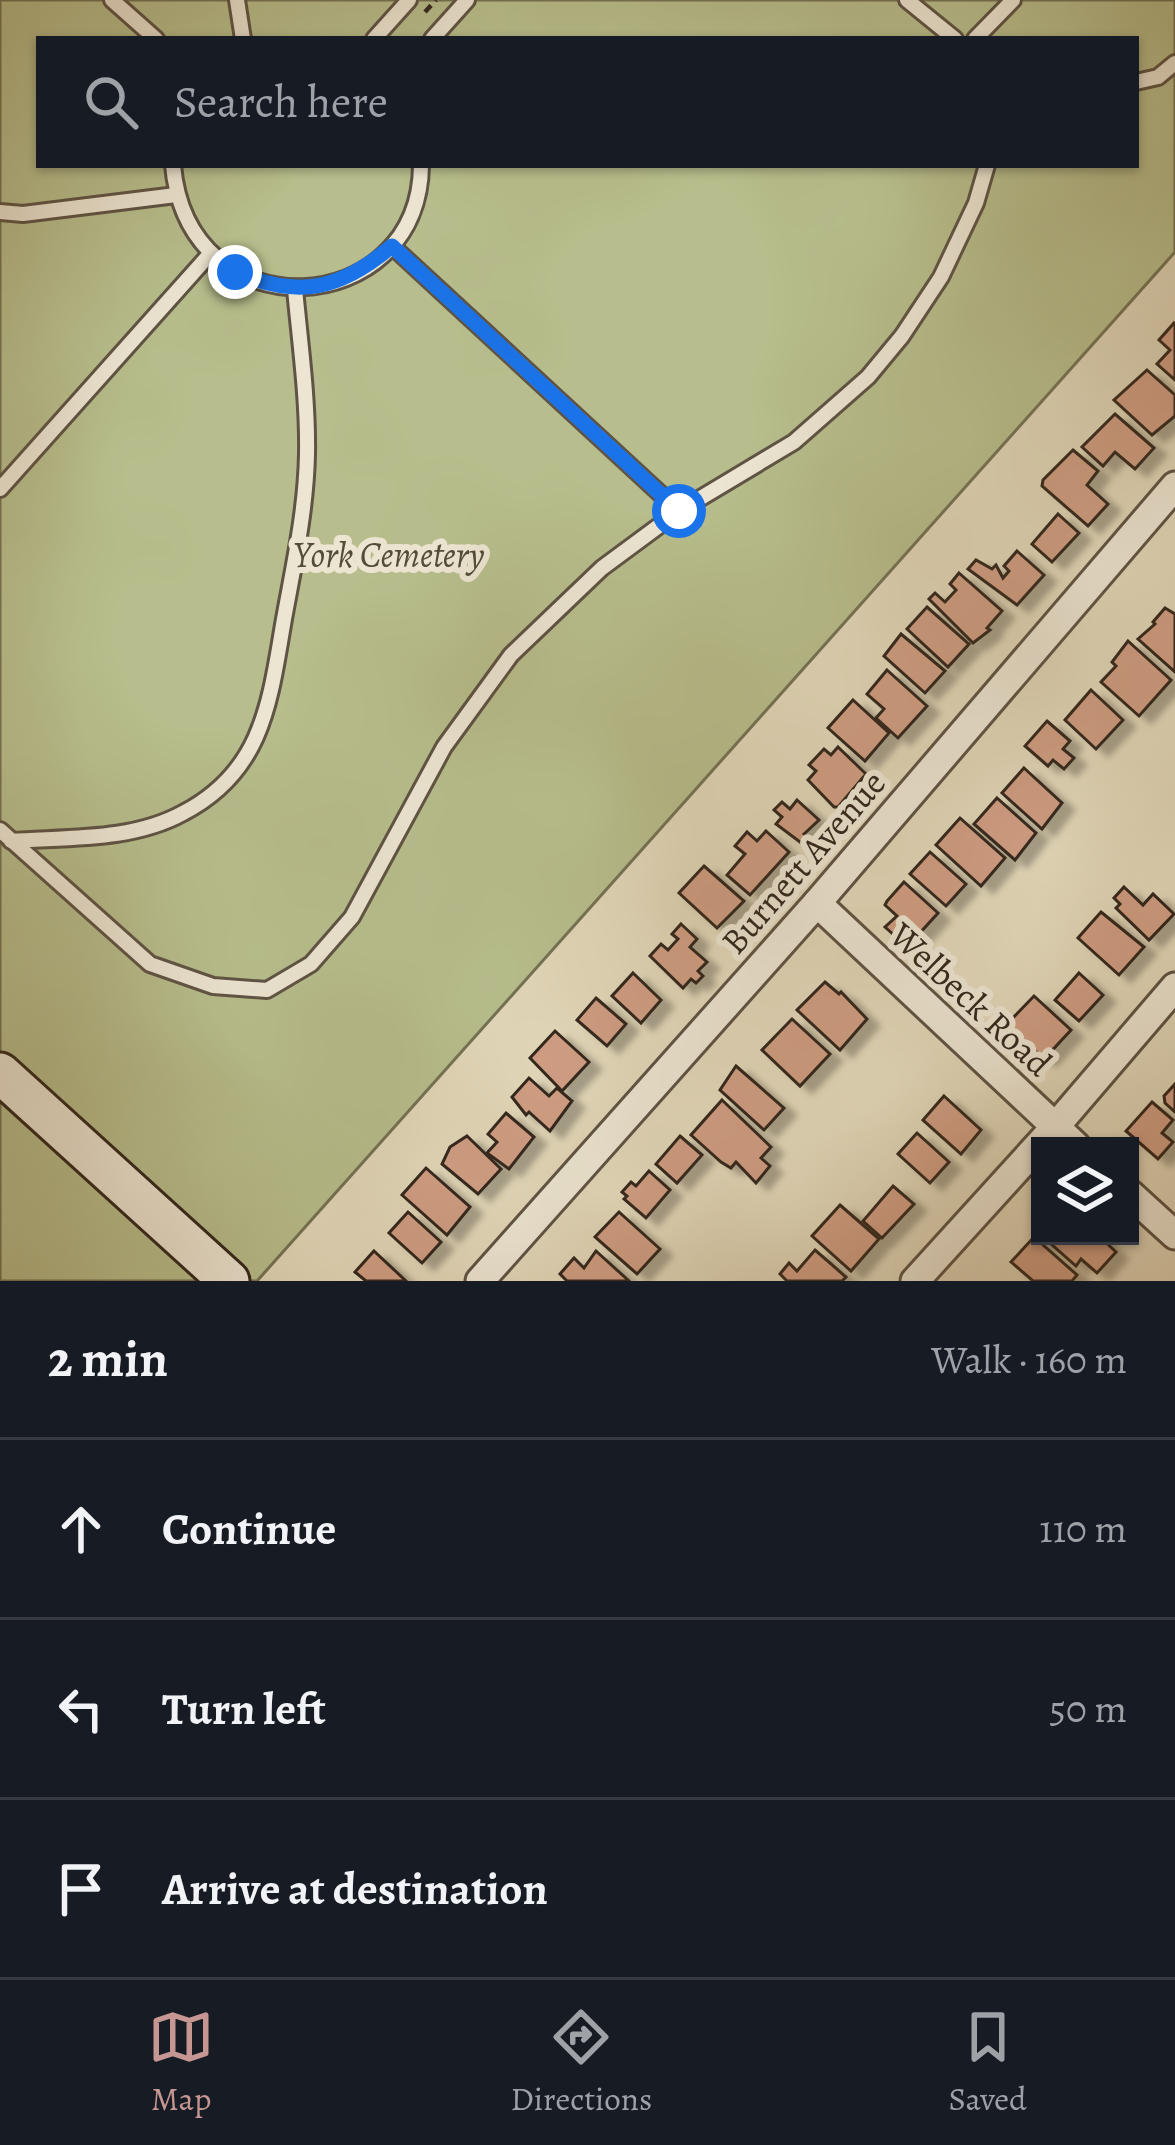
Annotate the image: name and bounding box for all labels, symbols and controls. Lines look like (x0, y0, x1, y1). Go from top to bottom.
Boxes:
search box (36, 36, 1139, 168)
icon: search (78, 69, 144, 135)
text: Search here (174, 71, 388, 133)
route end (208, 245, 262, 299)
route start (652, 484, 706, 538)
park label: York Cemetery (293, 530, 485, 579)
street label: Burnett Avenue (709, 760, 897, 964)
street label: Welbeck Road (878, 910, 1063, 1087)
map controls (1031, 1137, 1139, 1245)
button: layers (1031, 1137, 1139, 1245)
text: 2 min (48, 1324, 168, 1394)
text: Walk · 160 m (931, 1333, 1127, 1386)
icon: ahead (48, 1496, 114, 1562)
text: Continue (162, 1498, 336, 1560)
text: 110 m (1039, 1502, 1127, 1555)
icon: left (48, 1676, 114, 1742)
text: Turn left (162, 1678, 326, 1740)
text: 50 m (1049, 1682, 1127, 1735)
icon: arrive (48, 1856, 114, 1922)
text: Arrive at destination (162, 1858, 548, 1920)
tab: Map (148, 2004, 214, 2121)
tab: Directions (511, 2004, 652, 2121)
tab: Saved (949, 2004, 1027, 2121)

